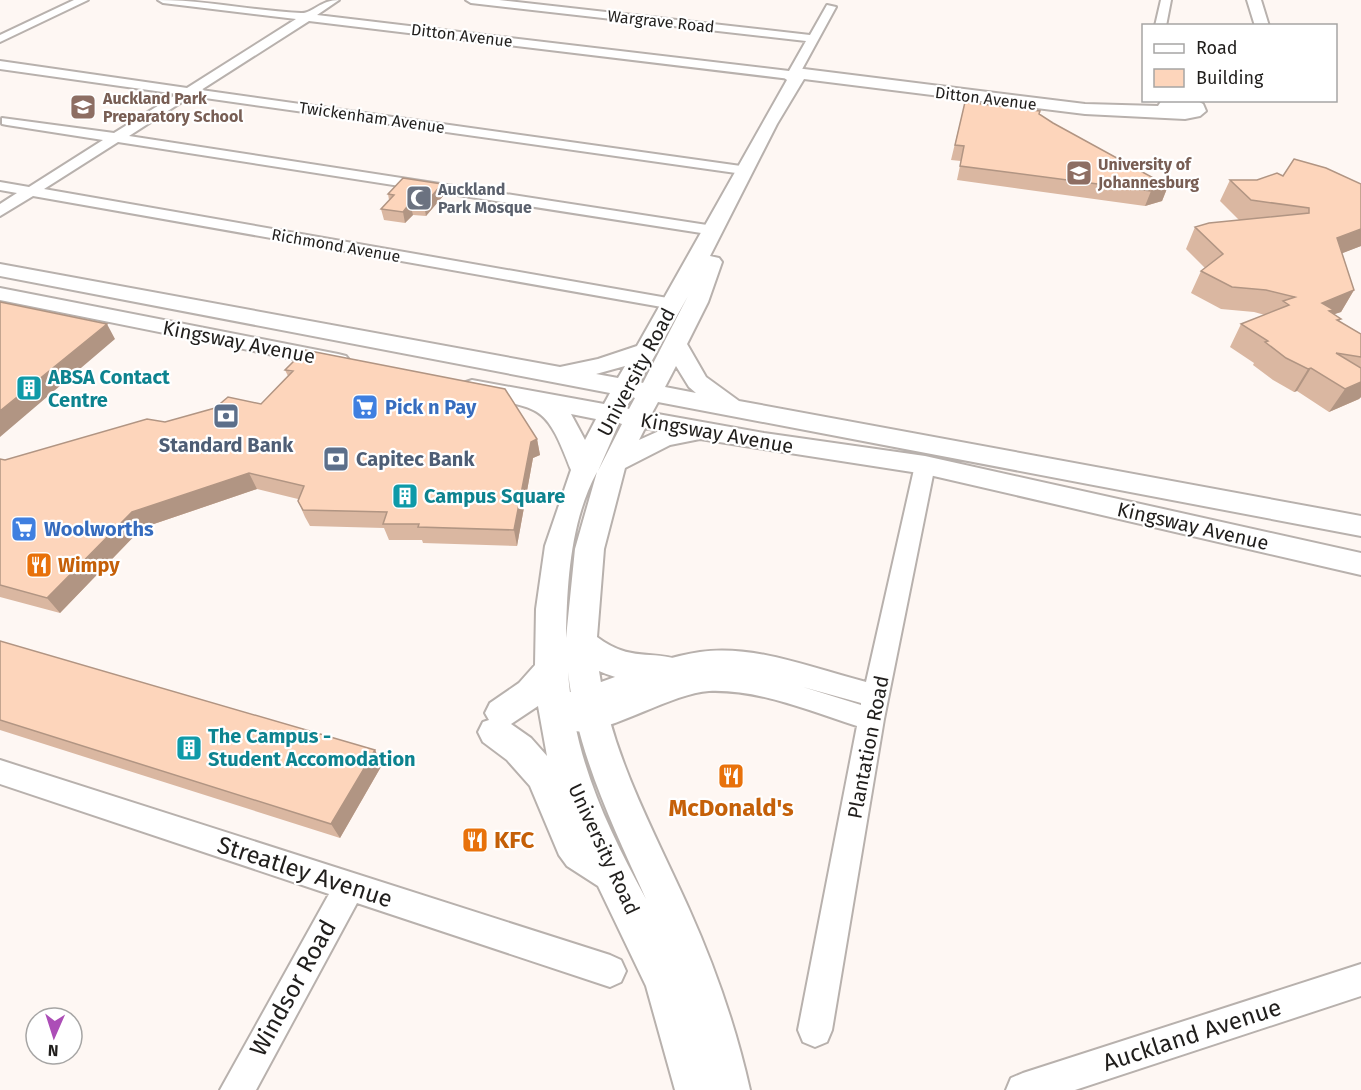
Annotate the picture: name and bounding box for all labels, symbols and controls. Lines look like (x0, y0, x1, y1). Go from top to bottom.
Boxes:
street label: Wargrave Road (607, 6, 715, 37)
street label: Ditton Avenue (410, 20, 514, 51)
legend (1142, 24, 1337, 102)
text: Road (1196, 37, 1238, 59)
text: Building (1196, 67, 1264, 89)
street label: Ditton Avenue (934, 83, 1038, 114)
place label: Auckland Park Preparatory School (102, 89, 243, 126)
school or university icon: Auckland Park Preparatory School (68, 92, 98, 122)
street label: Twickenham Avenue (298, 98, 446, 137)
place label: University of Johannesburg (1097, 155, 1199, 192)
school or university icon: University of Johannesburg (1064, 158, 1094, 188)
place label: Auckland Park Mosque (437, 180, 532, 217)
mosque icon: Auckland Park Mosque (404, 183, 434, 213)
street label: Richmond Avenue (270, 225, 402, 266)
street label: University Road (592, 304, 680, 440)
street label: Kingsway Avenue (161, 315, 317, 369)
place label: ABSA Contact Centre (47, 365, 170, 412)
building icon: ABSA Contact Centre (14, 373, 44, 403)
supermarket icon: Pick n Pay (350, 392, 380, 422)
place label: Pick n Pay (385, 395, 477, 419)
bank icon: Standard Bank (211, 401, 241, 431)
street label: Kingsway Avenue (639, 408, 795, 458)
place label: Standard Bank (159, 433, 294, 457)
bank icon: Capitec Bank (321, 444, 351, 474)
place label: Capitec Bank (356, 447, 475, 471)
building icon: Campus Square (390, 481, 420, 511)
place label: Campus Square (424, 484, 565, 508)
street label: Kingsway Avenue (1115, 497, 1271, 555)
supermarket icon: Woolworths (9, 514, 39, 544)
place label: Woolworths (44, 517, 154, 541)
restaurant icon: Wimpy (24, 550, 54, 580)
place label: Wimpy (58, 553, 120, 577)
street label: Plantation Road (842, 673, 894, 821)
place label: The Campus - Student Accomodation (208, 724, 416, 771)
building icon: The Campus - Student Accomodation (174, 733, 204, 763)
restaurant icon: McDonald's (716, 761, 746, 791)
street label: University Road (563, 780, 645, 918)
place label: McDonald's (668, 794, 794, 822)
restaurant icon: KFC (460, 825, 490, 855)
place label: KFC (494, 826, 534, 854)
street label: Streatley Avenue (214, 831, 396, 913)
street label: Windsor Road (244, 915, 342, 1061)
street label: Auckland Avenue (1099, 993, 1285, 1077)
north arrow (24, 1006, 84, 1066)
text: N (47, 1041, 59, 1060)

